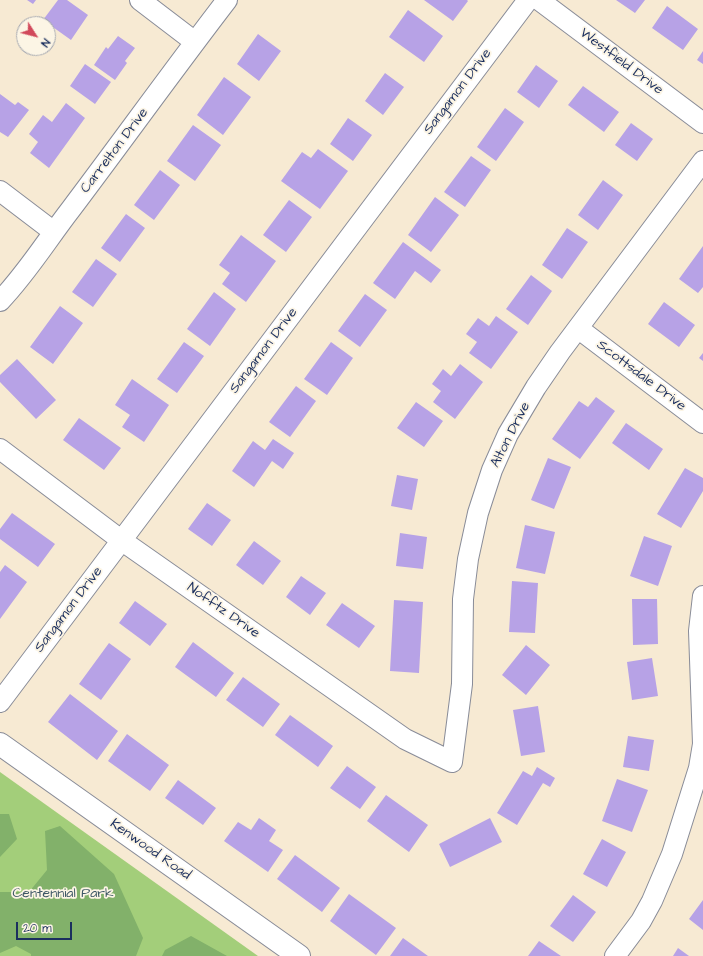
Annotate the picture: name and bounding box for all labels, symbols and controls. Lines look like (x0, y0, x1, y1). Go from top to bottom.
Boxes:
north arrow (16, 16, 56, 56)
street label: Westfield Drive (576, 25, 666, 99)
text: N (37, 36, 53, 50)
street label: Sangamon Drive (420, 46, 496, 138)
street label: Carrelton Drive (78, 105, 152, 197)
street label: Sangamon Drive (226, 305, 302, 397)
street label: Scottsdale Drive (593, 337, 689, 415)
street label: Alton Drive (487, 400, 535, 470)
street label: Sangamon Drive (31, 564, 107, 656)
street label: Nofftz Drive (183, 580, 263, 642)
street label: Kenwood Road (106, 816, 194, 884)
park label: Centennial Park (12, 886, 114, 902)
scale bar (18, 914, 74, 940)
text: 20 m (23, 920, 52, 937)

